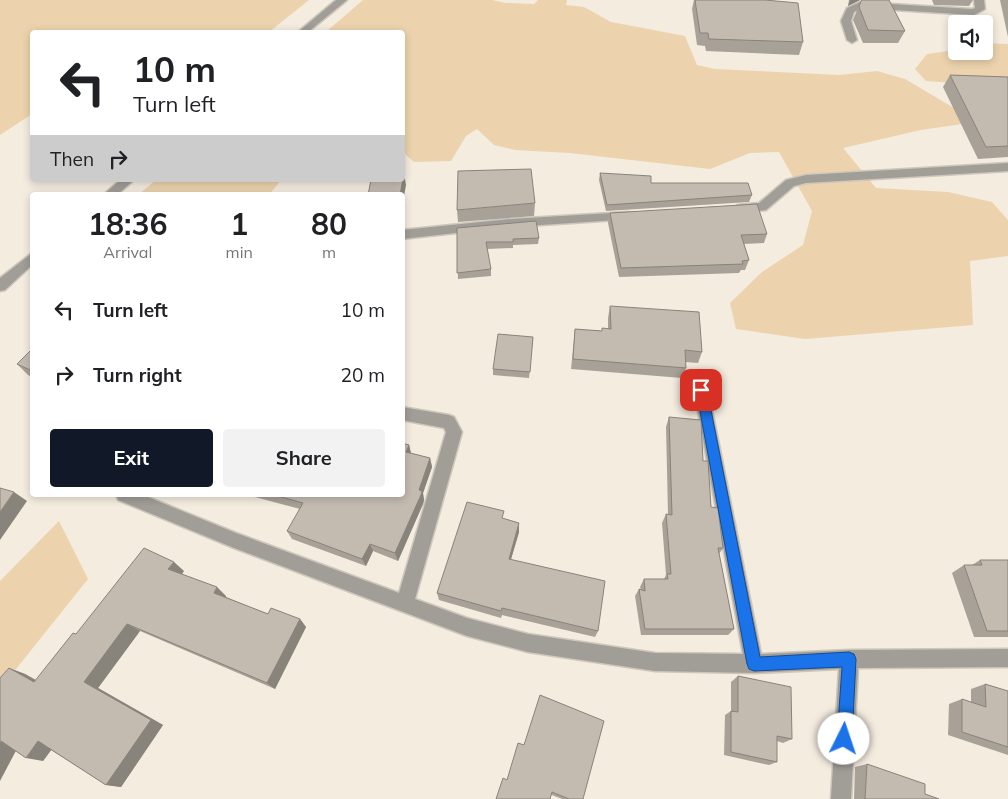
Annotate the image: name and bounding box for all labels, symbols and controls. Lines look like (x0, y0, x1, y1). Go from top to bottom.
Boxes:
map controls (948, 15, 993, 60)
button: sound (948, 15, 993, 60)
text: 10 m (133, 47, 216, 91)
icon: left (50, 50, 115, 115)
text: Turn left (133, 90, 216, 118)
icon: right (104, 145, 132, 173)
text: Then (50, 147, 94, 171)
text: 18:36 (88, 205, 168, 243)
text: 1 (230, 205, 248, 243)
text: 80 (311, 205, 347, 243)
text: Arrival (103, 242, 152, 262)
text: min (226, 242, 253, 262)
text: m (322, 242, 336, 262)
icon: left (50, 296, 78, 324)
text: Turn left (93, 298, 168, 322)
text: 10 m (341, 298, 385, 322)
icon: right (50, 361, 78, 389)
text: Turn right (93, 363, 182, 387)
text: 20 m (341, 363, 385, 387)
pin (680, 369, 722, 411)
icon: arrive (687, 376, 715, 404)
button: Exit (50, 429, 213, 487)
button: Share (223, 429, 385, 487)
position arrow (817, 712, 869, 764)

